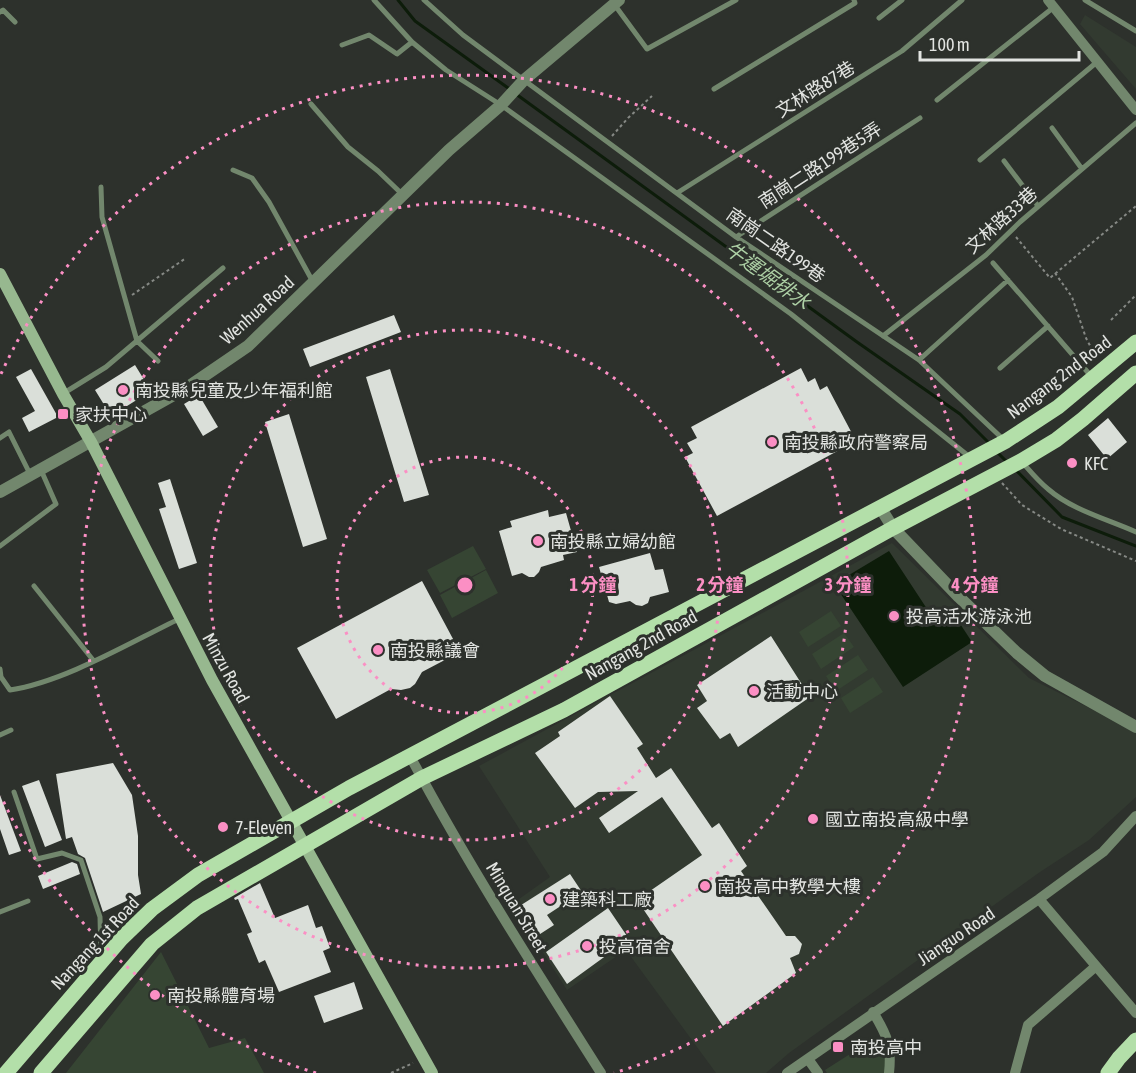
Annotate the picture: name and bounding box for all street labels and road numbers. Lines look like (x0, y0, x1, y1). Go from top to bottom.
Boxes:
street label: 文林路87巷 (772, 57, 858, 121)
street label: 南崗二路199巷5弄 (755, 118, 885, 212)
street label: 文林路33巷 (961, 182, 1041, 258)
street label: 南崗二路199巷 (723, 203, 829, 287)
street label: Wenhua Road (216, 271, 298, 349)
street label: Nangang 2nd Road (1003, 331, 1115, 423)
street label: Nangang 2nd Road (581, 606, 701, 684)
street label: Minzu Road (198, 629, 254, 707)
street label: Minquan Street (482, 858, 552, 956)
street label: Nangang 1st Road (47, 892, 143, 994)
street label: Jianguo Road (913, 902, 999, 970)

